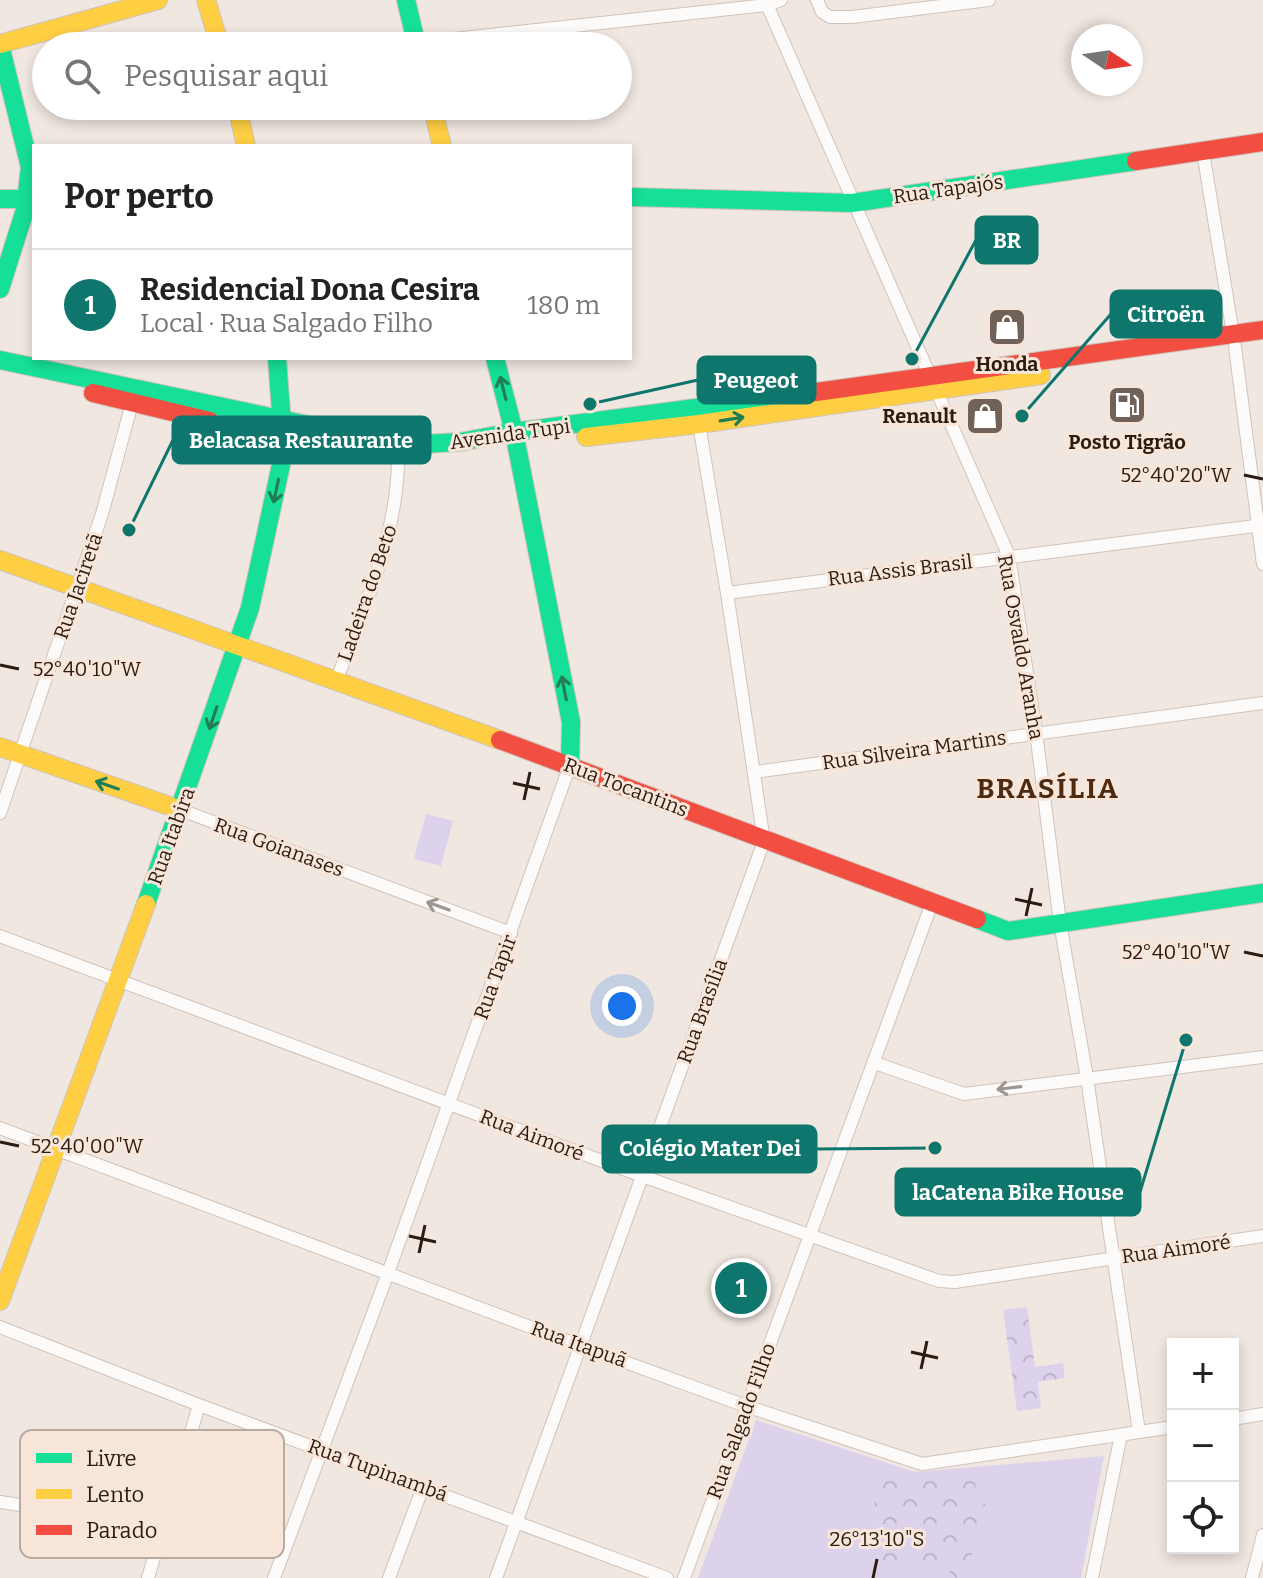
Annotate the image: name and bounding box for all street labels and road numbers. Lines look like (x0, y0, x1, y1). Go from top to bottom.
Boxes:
street label: Rua Tapajós (891, 169, 1005, 210)
street label: Avenida Tupi (448, 414, 572, 454)
street label: Ladeira do Beto (332, 521, 402, 665)
street label: Rua Jaciretã (49, 530, 107, 642)
street label: Rua Assis Brasil (826, 549, 974, 591)
street label: Rua Osvaldo Aranha (993, 553, 1049, 741)
street label: Rua Silveira Martins (820, 725, 1008, 775)
street label: Rua Tocantins (560, 752, 692, 822)
street label: Rua Itabira (142, 784, 200, 888)
street label: Rua Goianases (211, 812, 347, 882)
street label: Rua Tapir (469, 931, 521, 1023)
street label: Rua Brasília (672, 955, 732, 1067)
street label: Rua Aimoré (476, 1104, 588, 1166)
street label: Rua Aimoré (1120, 1229, 1232, 1269)
street label: Rua Itapuã (528, 1316, 630, 1372)
street label: Rua Salgado Filho (702, 1340, 780, 1502)
street label: Rua Tupinambá (305, 1434, 451, 1506)

